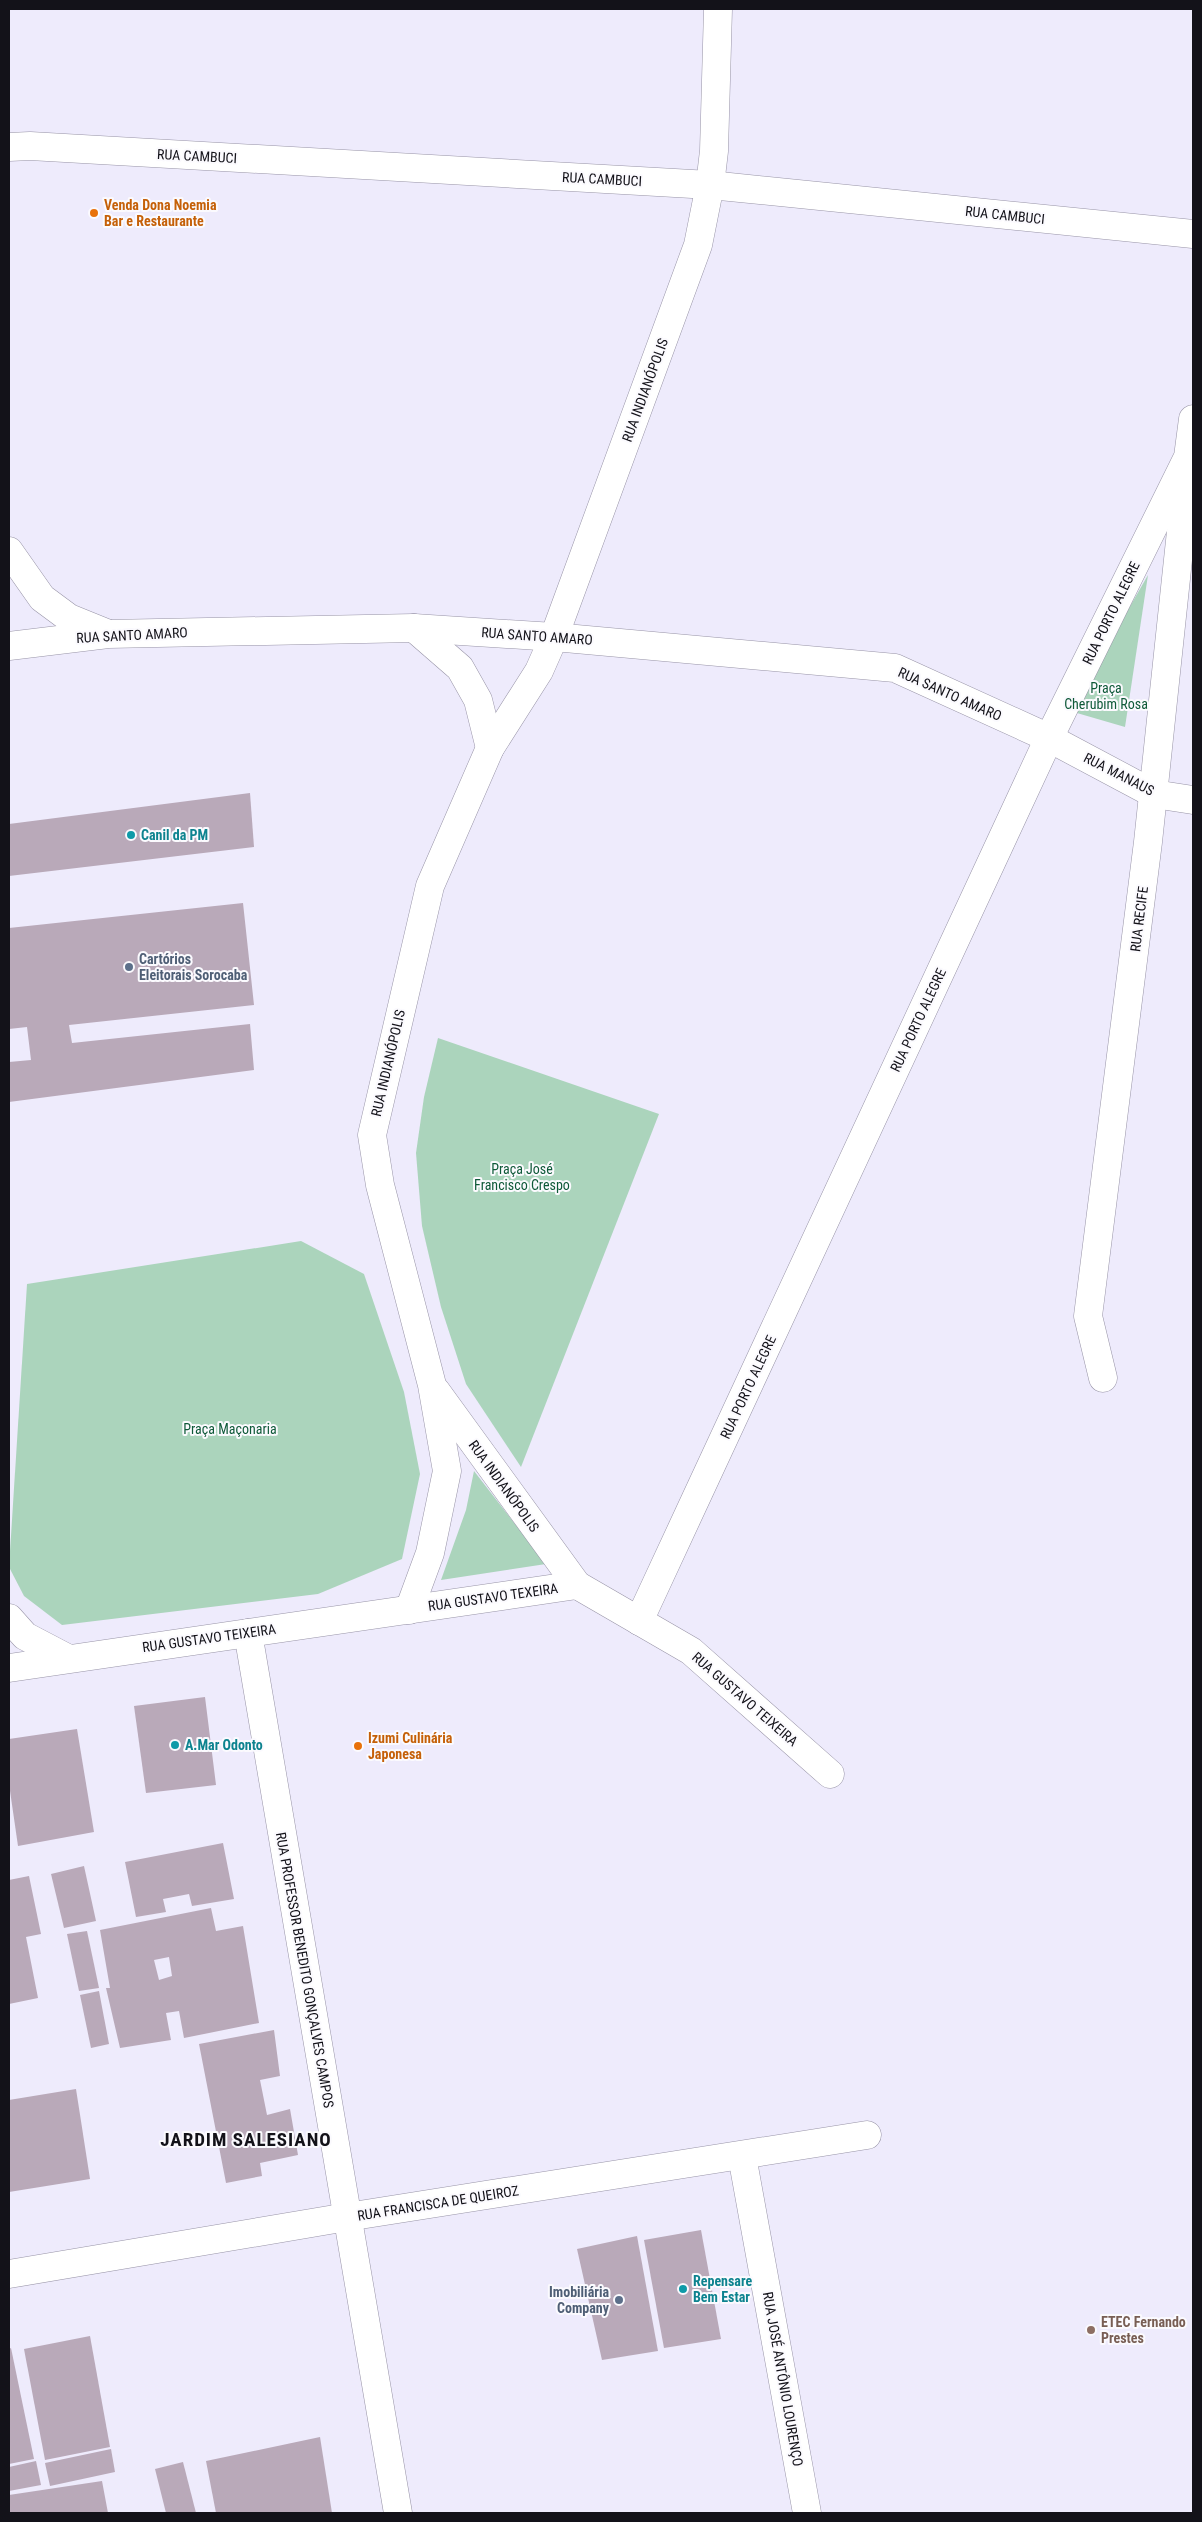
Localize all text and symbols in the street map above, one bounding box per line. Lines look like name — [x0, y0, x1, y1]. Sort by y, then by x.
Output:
street label: RUA CAMBUCI — [157, 146, 237, 166]
street label: RUA CAMBUCI — [562, 169, 642, 189]
place label: Venda Dona Noemia Bar e Restaurante — [104, 197, 217, 229]
street label: RUA CAMBUCI — [964, 203, 1046, 227]
marker: Venda Dona Noemia Bar e Restaurante — [88, 207, 100, 219]
street label: RUA INDIANÓPOLIS — [618, 336, 671, 444]
street label: RUA PORTO ALEGRE — [1079, 559, 1143, 667]
street label: RUA SANTO AMARO — [76, 624, 188, 646]
street label: RUA SANTO AMARO — [481, 624, 593, 648]
street label: RUA SANTO AMARO — [896, 664, 1004, 724]
park label: Praça Cherubim Rosa — [1064, 680, 1148, 712]
street label: RUA MANAUS — [1081, 749, 1157, 799]
place label: Canil da PM — [141, 827, 208, 843]
marker: Canil da PM — [125, 829, 137, 841]
street label: RUA RECIFE — [1127, 885, 1151, 953]
place label: Cartórios Eleitorais Sorocaba — [139, 951, 248, 983]
marker: Cartórios Eleitorais Sorocaba — [123, 961, 135, 973]
street label: RUA PORTO ALEGRE — [887, 966, 949, 1074]
street label: RUA INDIANÓPOLIS — [367, 1008, 408, 1118]
park label: Praça José Francisco Crespo — [474, 1161, 570, 1193]
street label: RUA PORTO ALEGRE — [717, 1333, 779, 1441]
park label: Praça Maçonaria — [183, 1421, 277, 1437]
street label: RUA INDIANÓPOLIS — [465, 1437, 543, 1535]
street label: RUA GUSTAVO TEXEIRA — [427, 1580, 559, 1614]
street label: RUA GUSTAVO TEIXEIRA — [141, 1621, 277, 1655]
street label: RUA GUSTAVO TEIXEIRA — [689, 1649, 801, 1749]
place label: Izumi Culinária Japonesa — [368, 1730, 453, 1762]
place label: A.Mar Odonto — [185, 1737, 263, 1753]
marker: A.Mar Odonto — [169, 1739, 181, 1751]
marker: Izumi Culinária Japonesa — [352, 1740, 364, 1752]
street label: RUA PROFESSOR BENEDITO GONÇALVES CAMPOS — [273, 1831, 337, 2109]
district label: JARDIM SALESIANO — [160, 2128, 332, 2151]
street label: RUA FRANCISCA DE QUEIROZ — [356, 2182, 520, 2224]
place label: Repensare Bem Estar — [693, 2273, 752, 2305]
marker: Repensare Bem Estar — [677, 2283, 689, 2295]
place label: Imobiliária Company — [549, 2284, 610, 2316]
street label: RUA JOSÉ ANTÔNIO LOURENÇO — [760, 2290, 807, 2467]
marker: Imobiliária Company — [613, 2294, 625, 2306]
place label: ETEC Fernando Prestes — [1101, 2314, 1186, 2346]
marker: ETEC Fernando Prestes — [1085, 2324, 1097, 2336]

